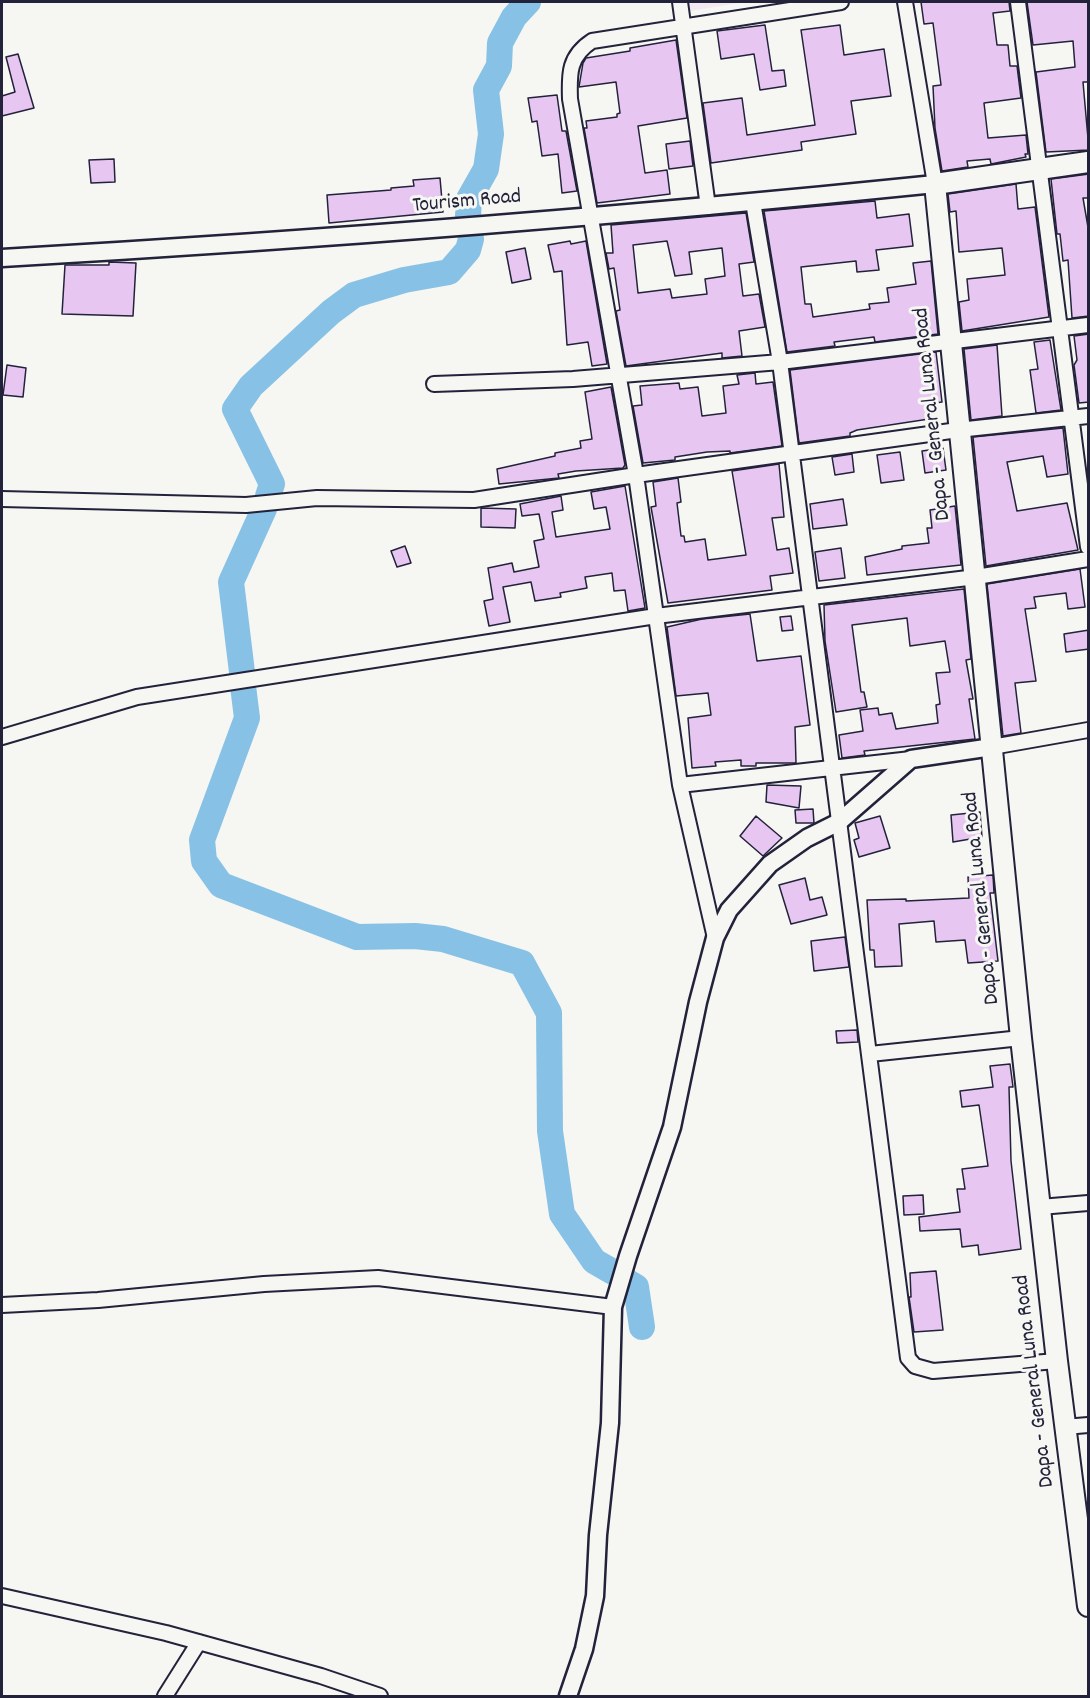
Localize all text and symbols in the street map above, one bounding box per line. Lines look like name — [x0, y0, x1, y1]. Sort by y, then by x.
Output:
street label: Tourism Road — [412, 185, 522, 221]
street label: Dapa - General Luna Road — [910, 306, 958, 522]
street label: Dapa - General Luna Road — [959, 790, 1007, 1006]
street label: Dapa - General Luna Road — [1010, 1273, 1062, 1489]

